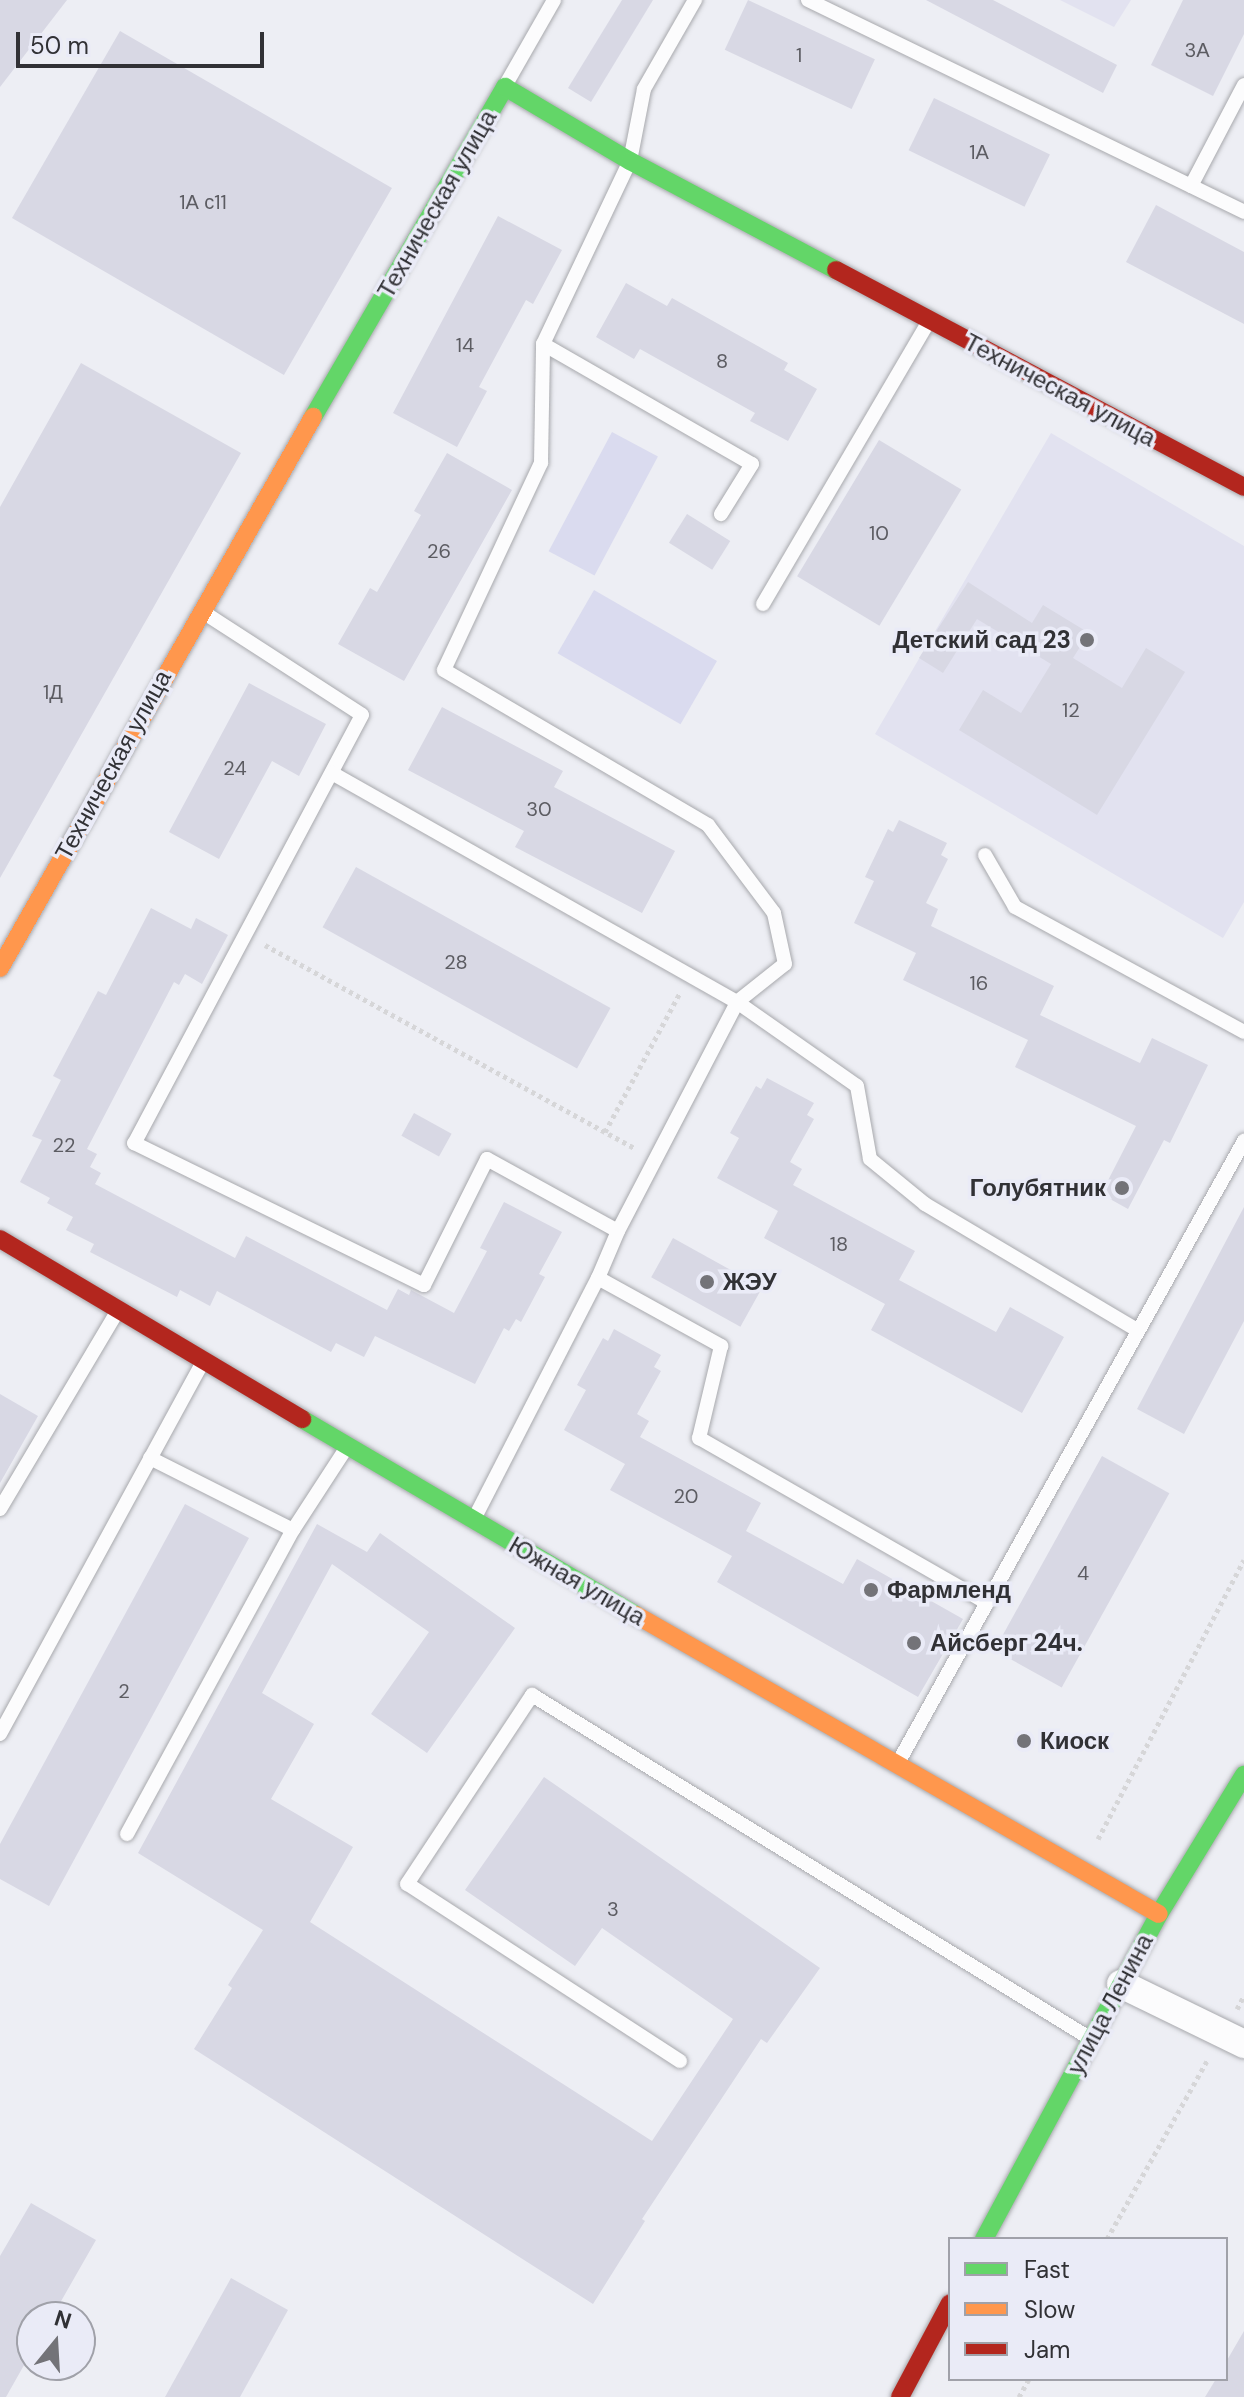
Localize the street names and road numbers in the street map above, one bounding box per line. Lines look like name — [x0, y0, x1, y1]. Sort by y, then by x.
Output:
street label: Техническая улица — [371, 105, 503, 303]
street label: Техническая улица — [959, 327, 1161, 453]
street label: Техническая улица — [49, 665, 177, 865]
street label: Южная улица — [504, 1530, 650, 1632]
street label: улица Ленина — [1061, 1929, 1159, 2079]

